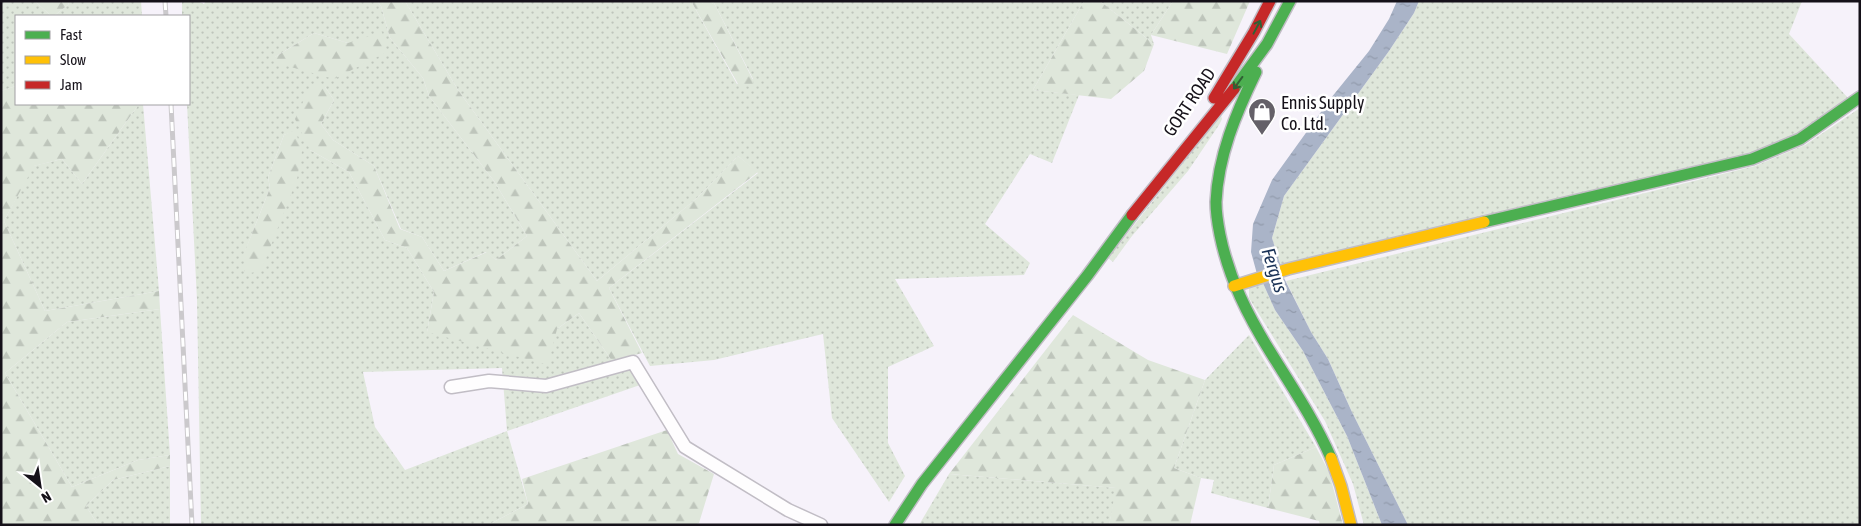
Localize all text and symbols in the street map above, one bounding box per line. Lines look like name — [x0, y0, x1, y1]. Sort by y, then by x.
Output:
legend — [15, 15, 190, 105]
one-way arrow — [1252, 19, 1262, 34]
text: Fast — [60, 26, 82, 43]
text: Slow — [60, 51, 86, 68]
street label: GORT ROAD — [1159, 64, 1219, 140]
text: Jam — [60, 76, 83, 93]
one-way arrow — [1233, 76, 1243, 90]
place label: Ennis Supply Co. Ltd. — [1281, 92, 1364, 134]
shop icon: Ennis Supply Co. Ltd. — [1247, 97, 1277, 136]
water label: Fergus — [1257, 245, 1293, 295]
north arrow — [15, 461, 65, 511]
text: N — [39, 488, 54, 506]

